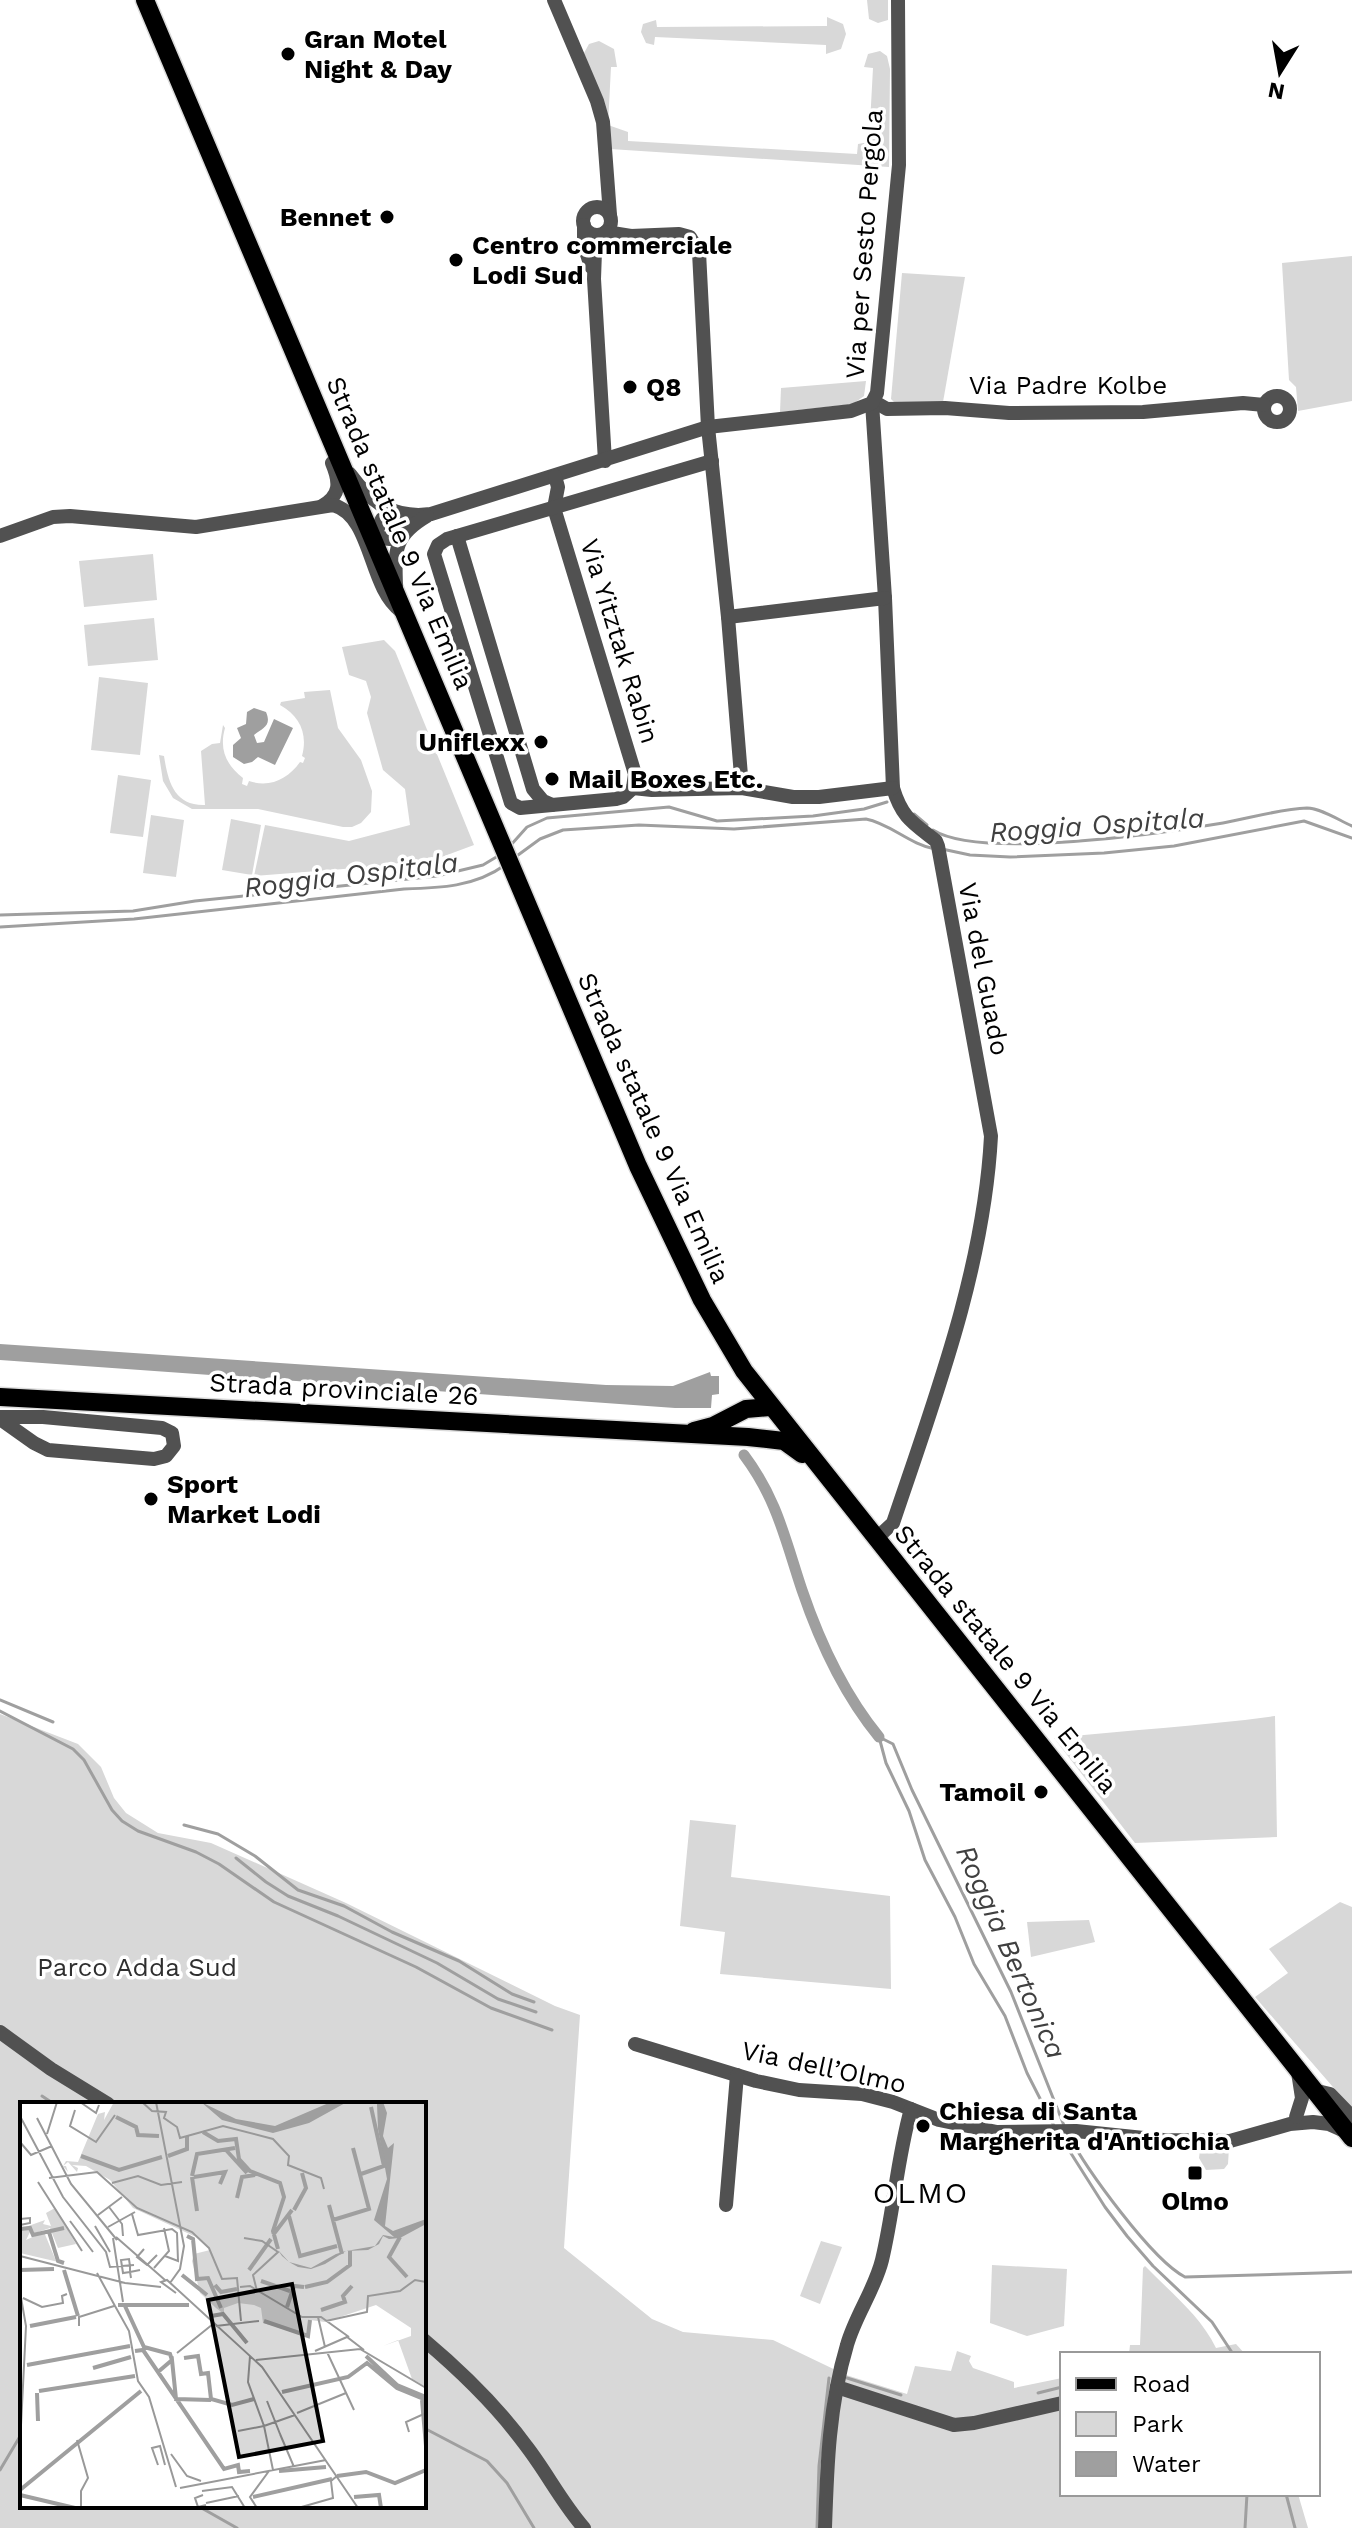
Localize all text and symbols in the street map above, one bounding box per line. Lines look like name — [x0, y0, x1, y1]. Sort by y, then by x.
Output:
place label: Gran Motel Night & Day — [304, 24, 452, 84]
north arrow — [1240, 32, 1320, 112]
marker: Gran Motel Night & Day — [279, 45, 297, 63]
text: N — [1266, 77, 1287, 105]
street label: Via per Sesto Pergola — [840, 108, 888, 380]
place label: Bennet — [280, 202, 372, 232]
marker: Bennet — [378, 208, 396, 226]
place label: Centro commerciale Lodi Sud — [472, 230, 732, 290]
marker: Centro commerciale Lodi Sud — [447, 251, 465, 269]
street label: Via Padre Kolbe — [969, 370, 1167, 400]
street label: Strada statale 9 Via Emilia — [320, 372, 480, 694]
place label: Q8 — [646, 372, 681, 402]
marker: Q8 — [621, 378, 639, 396]
street label: Via Yitztak Rabin — [575, 535, 665, 747]
place label: Uniflexx — [419, 727, 526, 757]
marker: Uniflexx — [532, 733, 550, 751]
place label: Mail Boxes Etc. — [568, 764, 763, 794]
marker: Mail Boxes Etc. — [543, 770, 561, 788]
water label: Roggia Ospitala — [988, 801, 1206, 849]
water label: Roggia Ospitala — [242, 845, 460, 905]
street label: Via del Guado — [953, 880, 1015, 1058]
street label: Strada statale 9 Via Emilia — [572, 968, 736, 1288]
street label: Strada provinciale 26 — [209, 1367, 479, 1411]
place label: Sport Market Lodi — [167, 1469, 321, 1529]
marker: Sport Market Lodi — [142, 1490, 160, 1508]
street label: Strada statale 9 Via Emilia — [888, 1519, 1124, 1799]
place label: Tamoil — [939, 1777, 1025, 1807]
marker: Tamoil — [1032, 1783, 1050, 1801]
water label: Roggia Bertonica — [949, 1840, 1073, 2064]
park label: Parco Adda Sud — [37, 1952, 237, 1982]
street label: Via dell’Olmo — [739, 2035, 909, 2099]
place label: Chiesa di Santa Margherita d'Antiochia — [939, 2096, 1229, 2156]
inset map — [20, 2102, 426, 2508]
marker: Chiesa di Santa Margherita d'Antiochia — [914, 2117, 932, 2135]
marker: Olmo — [1186, 2164, 1204, 2182]
district label: OLMO — [873, 2175, 969, 2210]
place label: Olmo — [1161, 2186, 1229, 2216]
legend — [1060, 2352, 1320, 2496]
text: Road — [1132, 2370, 1191, 2398]
text: Park — [1132, 2410, 1184, 2438]
text: Water — [1132, 2450, 1201, 2478]

